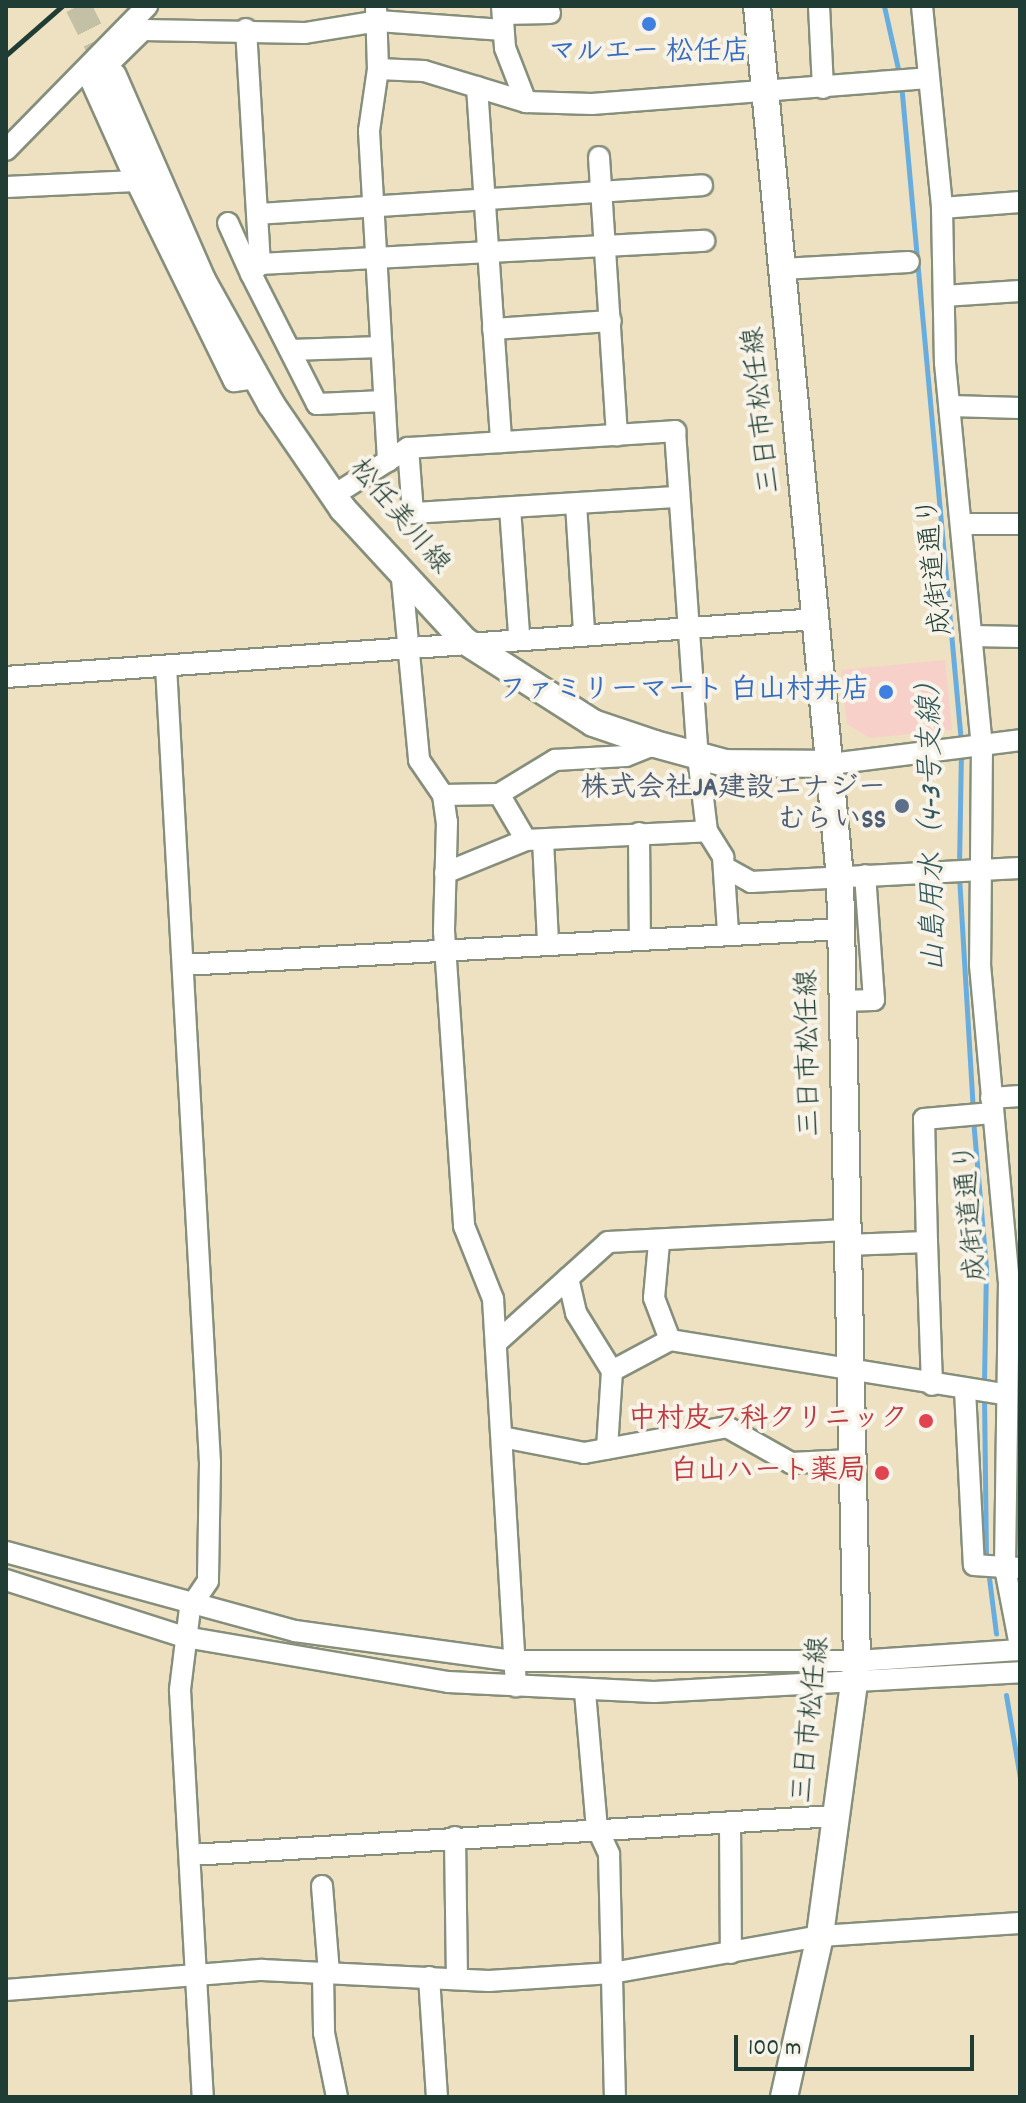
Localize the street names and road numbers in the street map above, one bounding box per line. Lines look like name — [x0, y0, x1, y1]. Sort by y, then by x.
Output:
street label: 三日市松任線 — [739, 325, 789, 495]
street label: 松任美川線 — [340, 454, 456, 582]
street label: 成街道通り — [913, 495, 961, 637]
street label: 三日市松任線 — [793, 969, 829, 1137]
street label: 成街道通り — [950, 1141, 996, 1283]
street label: 三日市松任線 — [788, 1635, 838, 1805]

